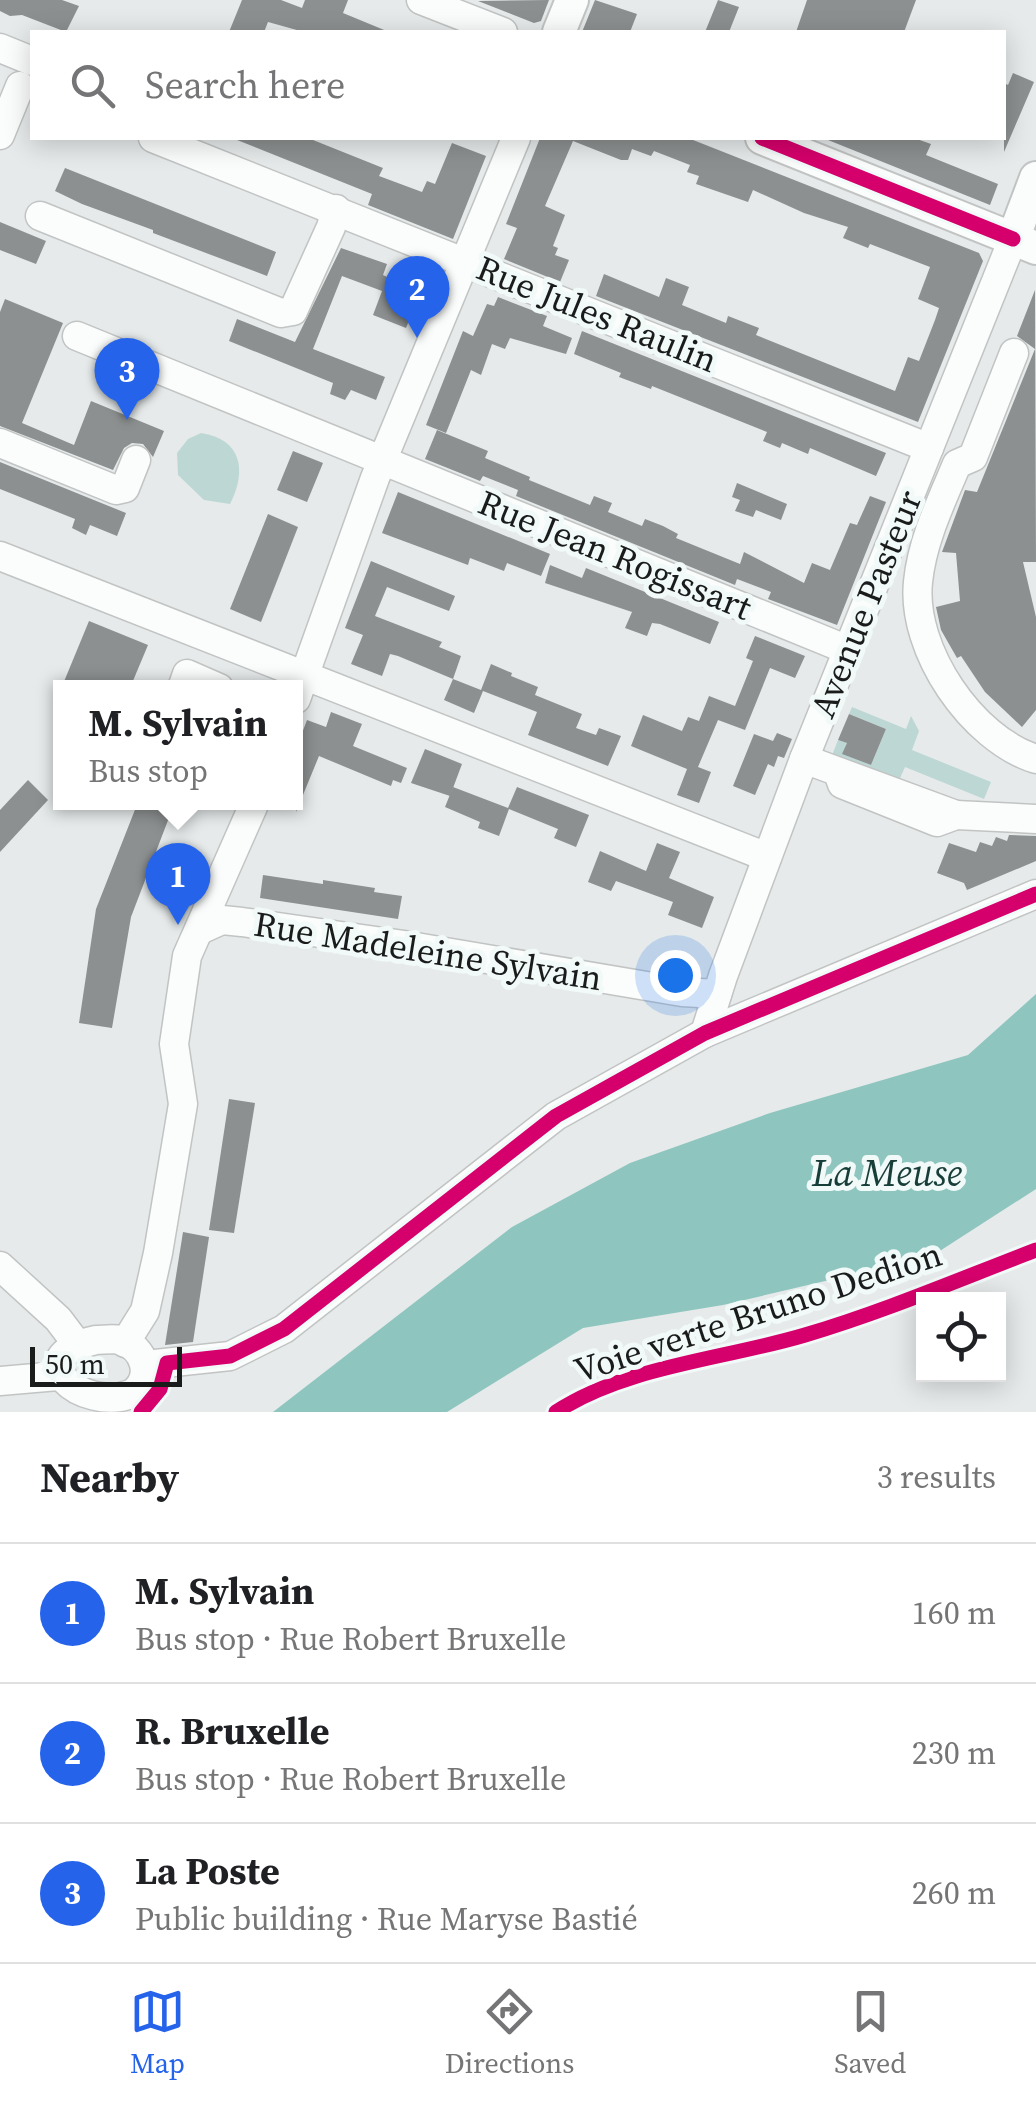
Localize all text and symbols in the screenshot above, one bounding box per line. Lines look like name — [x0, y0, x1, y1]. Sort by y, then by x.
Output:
search box — [30, 30, 1006, 140]
icon: search — [65, 58, 120, 113]
text: Search here — [145, 59, 345, 111]
street label: Rue Jules Raulin — [470, 244, 724, 384]
pin: 2 — [384, 255, 450, 338]
pin: 3 — [94, 338, 160, 420]
street label: Rue Jean Rogissart — [471, 478, 759, 632]
street label: Avenue Pasteur — [799, 483, 933, 725]
popup — [53, 680, 303, 810]
text: M. Sylvain — [88, 697, 268, 749]
text: Bus stop — [88, 749, 208, 793]
pin: 1 — [146, 842, 210, 925]
street label: Rue Madeleine Sylvain — [251, 900, 605, 1002]
your location — [650, 950, 701, 1001]
water label: La Meuse — [811, 1147, 963, 1199]
street label: Voie verte Bruno Dedion — [568, 1230, 948, 1394]
map controls — [916, 1292, 1006, 1382]
button: locate — [916, 1292, 1006, 1382]
scale bar — [30, 1342, 182, 1386]
text: 50 m — [45, 1345, 105, 1383]
text: Nearby — [40, 1448, 179, 1506]
text: 3 results — [877, 1455, 996, 1499]
text: M. Sylvain — [135, 1565, 314, 1617]
text: 1 — [64, 1591, 81, 1635]
text: 160 m — [912, 1591, 996, 1635]
text: Bus stop · Rue Robert Bruxelle — [135, 1617, 566, 1661]
text: R. Bruxelle — [135, 1705, 330, 1757]
text: 2 — [64, 1731, 81, 1775]
text: 230 m — [912, 1731, 996, 1775]
text: Bus stop · Rue Robert Bruxelle — [135, 1757, 566, 1801]
text: La Poste — [135, 1845, 280, 1897]
text: 3 — [64, 1871, 81, 1915]
text: 260 m — [912, 1871, 996, 1915]
text: Public building · Rue Maryse Bastié — [135, 1897, 638, 1941]
tab: Map — [130, 1984, 185, 2082]
tab: Directions — [445, 1984, 574, 2082]
tab: Saved — [834, 1984, 906, 2082]

